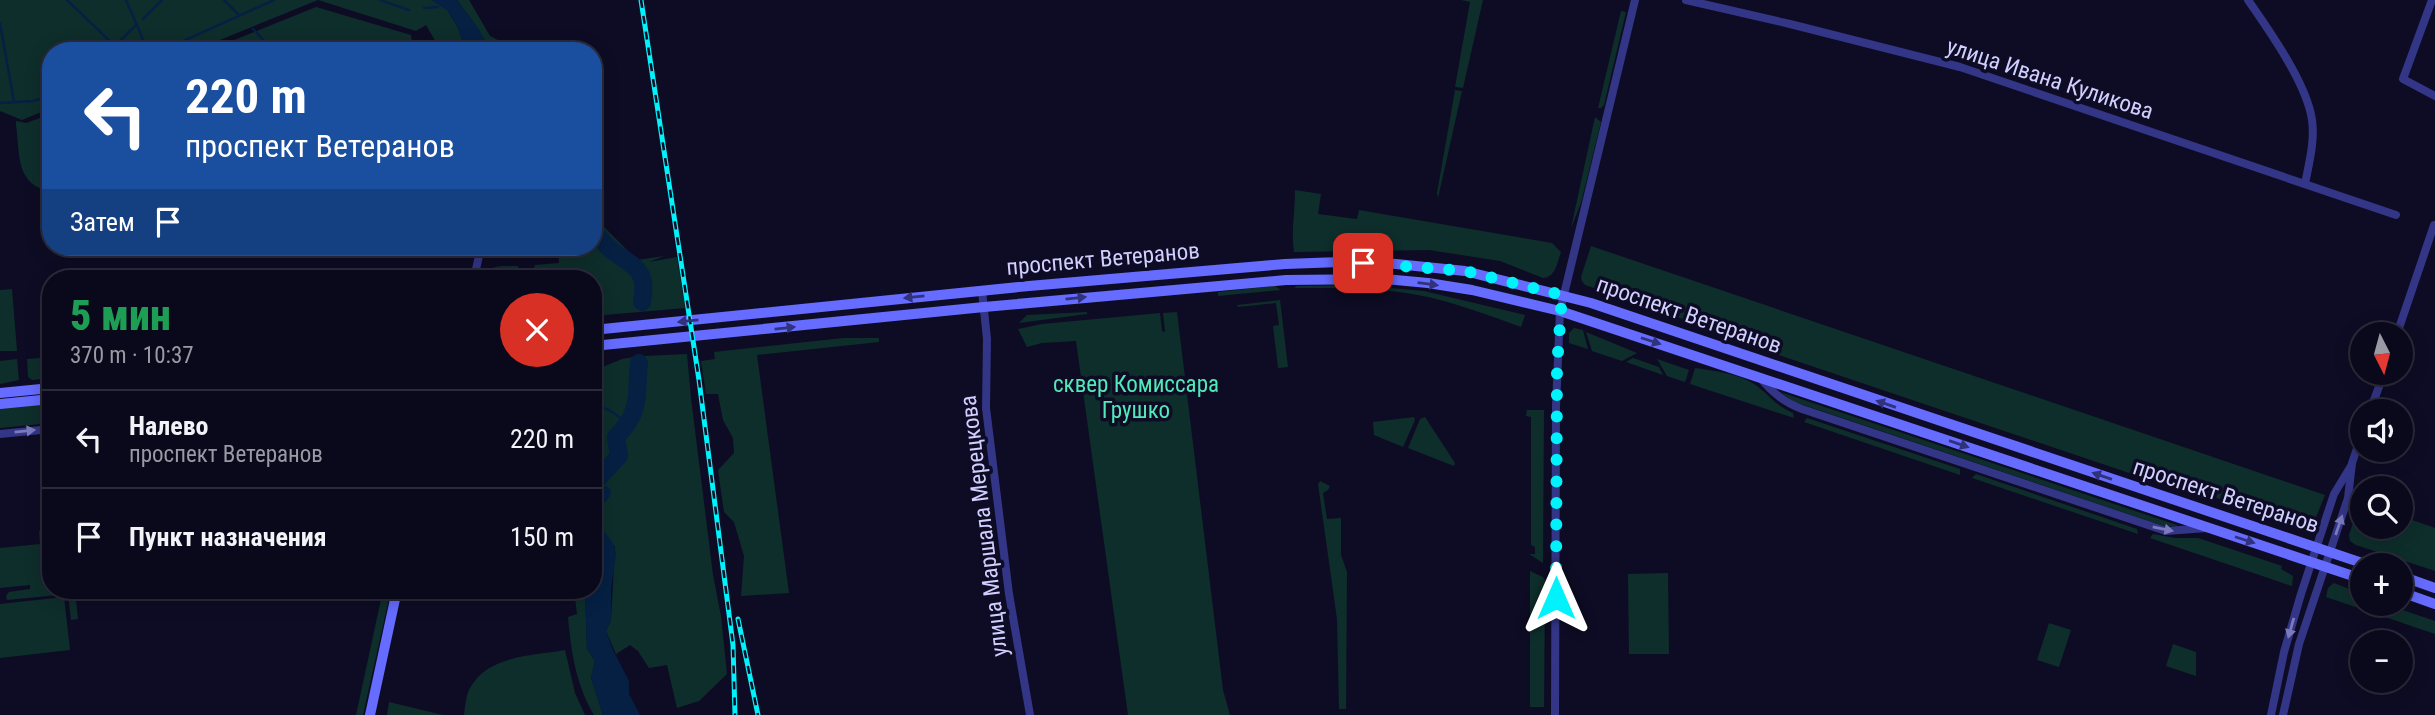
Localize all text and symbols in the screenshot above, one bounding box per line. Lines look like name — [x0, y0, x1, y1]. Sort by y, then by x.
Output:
street label: улица Ивана Куликова — [1943, 33, 2157, 125]
text: 220 m — [185, 68, 307, 125]
icon: left — [70, 70, 161, 161]
text: проспект Ветеранов — [185, 127, 455, 165]
icon: arrive — [149, 203, 187, 241]
text: Затем — [70, 207, 135, 237]
pin — [1333, 233, 1393, 293]
street label: проспект Ветеранов — [1005, 237, 1201, 281]
icon: arrive — [1344, 244, 1382, 282]
street label: проспект Ветеранов — [1593, 271, 1785, 359]
one-way arrow — [1417, 278, 1439, 289]
text: 5 мин — [70, 291, 171, 340]
one-way arrow — [903, 292, 925, 303]
button: close — [500, 293, 574, 367]
one-way arrow — [1065, 293, 1087, 304]
one-way arrow — [677, 316, 699, 327]
one-way arrow — [774, 322, 796, 333]
north arrow — [2350, 322, 2413, 385]
map controls — [2350, 322, 2413, 693]
one-way arrow — [1640, 336, 1661, 347]
text: 370 m · 10:37 — [70, 342, 194, 369]
park label: сквер Комиссара Грушко — [1053, 371, 1219, 424]
street label: улица Маршала Мерецкова — [955, 394, 1013, 658]
one-way arrow — [1876, 398, 1897, 409]
button: sound — [2350, 399, 2413, 462]
text: Налево — [129, 411, 209, 441]
icon: left — [70, 420, 108, 458]
text: 220 m — [510, 424, 574, 454]
one-way arrow — [15, 426, 37, 437]
one-way arrow — [1949, 439, 1970, 450]
text: проспект Ветеранов — [129, 441, 323, 468]
street label: проспект Ветеранов — [2130, 453, 2322, 539]
one-way arrow — [2091, 470, 2112, 481]
button: search — [2350, 476, 2413, 539]
one-way arrow — [2334, 515, 2345, 536]
icon: arrive — [70, 518, 108, 556]
text: Пункт назначения — [129, 522, 327, 552]
text: 150 m — [510, 522, 574, 552]
one-way arrow — [2152, 524, 2174, 535]
one-way arrow — [2234, 535, 2255, 546]
button: + — [2350, 553, 2413, 616]
position arrow — [1519, 561, 1593, 635]
one-way arrow — [2286, 617, 2296, 638]
button: − — [2350, 630, 2413, 693]

